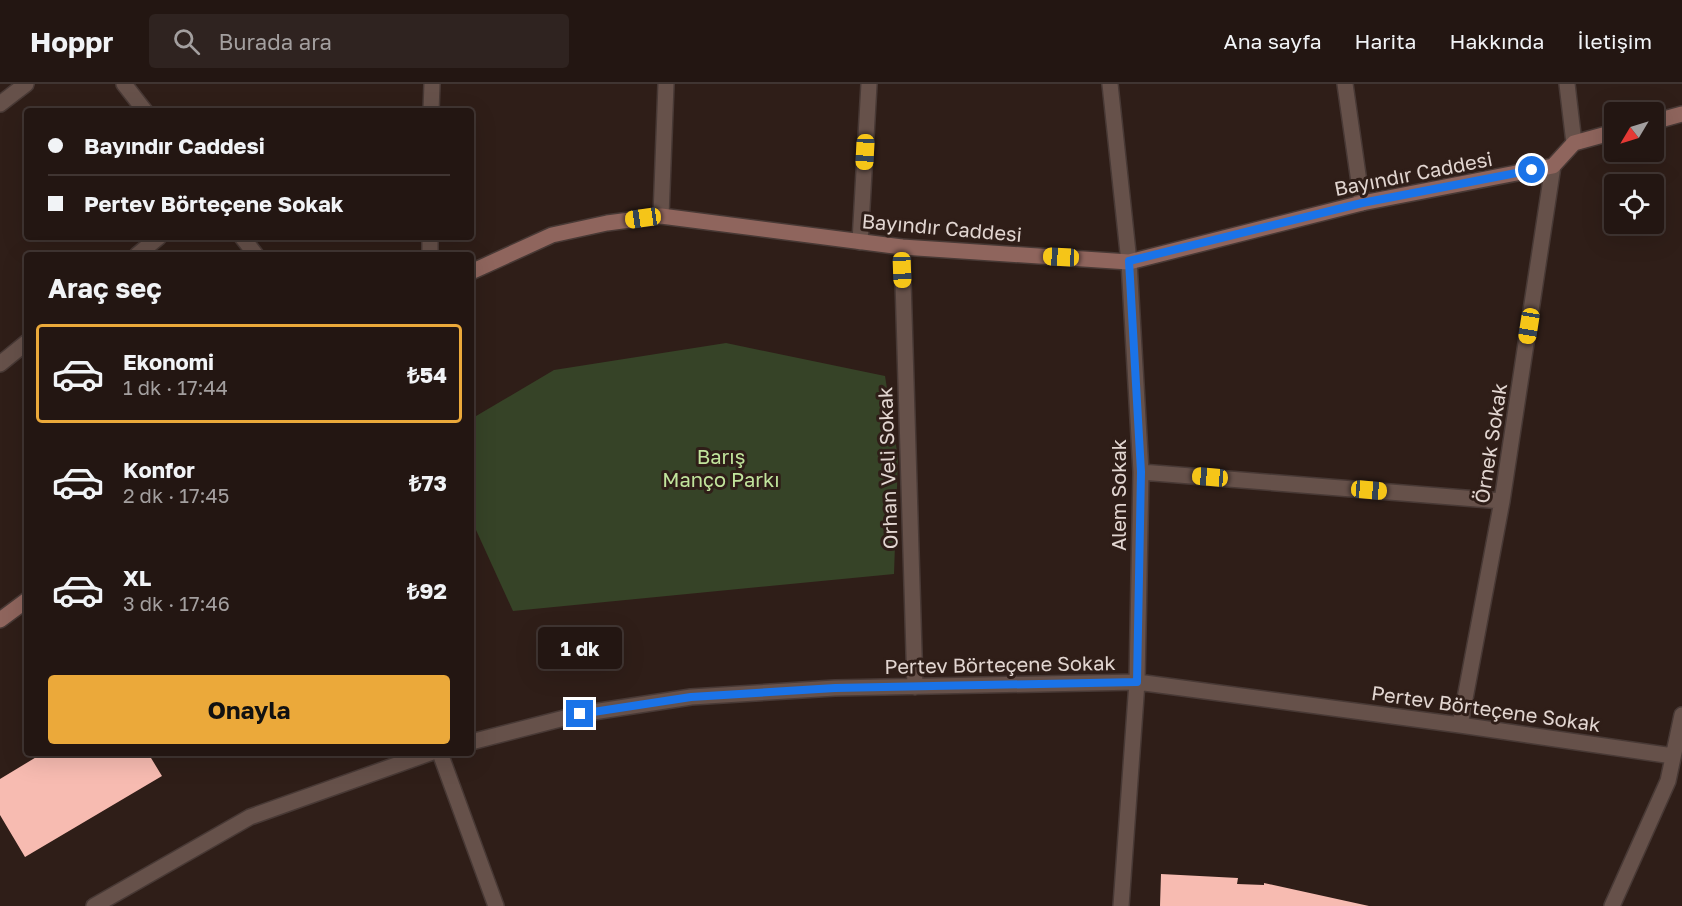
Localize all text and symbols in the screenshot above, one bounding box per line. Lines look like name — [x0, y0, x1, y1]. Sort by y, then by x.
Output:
search box — [149, 14, 569, 68]
text: Hoppr — [30, 25, 113, 58]
icon: search — [170, 25, 203, 58]
text: Burada ara — [218, 28, 332, 55]
text: Ana sayfa — [1224, 28, 1322, 54]
text: Harita — [1355, 28, 1416, 54]
text: Hakkında — [1449, 28, 1544, 54]
text: İletişim — [1577, 28, 1652, 54]
north arrow — [1604, 102, 1664, 162]
map controls — [1604, 102, 1664, 234]
text: Bayındır Caddesi — [84, 132, 265, 159]
car — [855, 134, 875, 170]
street label: Bayındır Caddesi — [1332, 146, 1494, 200]
route start — [1518, 156, 1545, 183]
button: locate — [1604, 174, 1664, 234]
text: Pertev Börteçene Sokak — [84, 190, 344, 217]
car — [624, 207, 662, 229]
street label: Bayındır Caddesi — [861, 208, 1023, 246]
car — [1043, 247, 1079, 267]
car — [892, 252, 912, 288]
text: Araç seç — [48, 272, 162, 304]
car — [1517, 307, 1541, 345]
icon: car — [51, 347, 105, 401]
text: Ekonomi — [123, 348, 214, 375]
text: ₺54 — [407, 361, 447, 388]
text: 1 dk · 17:44 — [123, 375, 228, 399]
street label: Örnek Sokak — [1469, 381, 1511, 505]
street label: Orhan Veli Sokak — [872, 386, 902, 550]
street label: Alem Sokak — [1106, 439, 1130, 551]
park label: Barış Manço Parkı — [662, 444, 780, 491]
icon: car — [51, 455, 105, 509]
text: Konfor — [123, 456, 195, 483]
car — [1191, 466, 1229, 488]
text: ₺73 — [409, 469, 447, 496]
car — [1350, 479, 1388, 501]
text: 2 dk · 17:45 — [123, 483, 229, 507]
icon: car — [51, 563, 105, 617]
text: XL — [123, 564, 151, 591]
text: ₺92 — [407, 577, 447, 604]
text: 3 dk · 17:46 — [123, 591, 230, 615]
callout: 1 dk — [538, 627, 622, 669]
text: 1 dk — [560, 636, 600, 660]
street label: Pertev Börteçene Sokak — [884, 650, 1116, 678]
button: Onayla — [48, 675, 450, 744]
street label: Pertev Börteçene Sokak — [1370, 680, 1602, 736]
route end — [566, 700, 593, 727]

